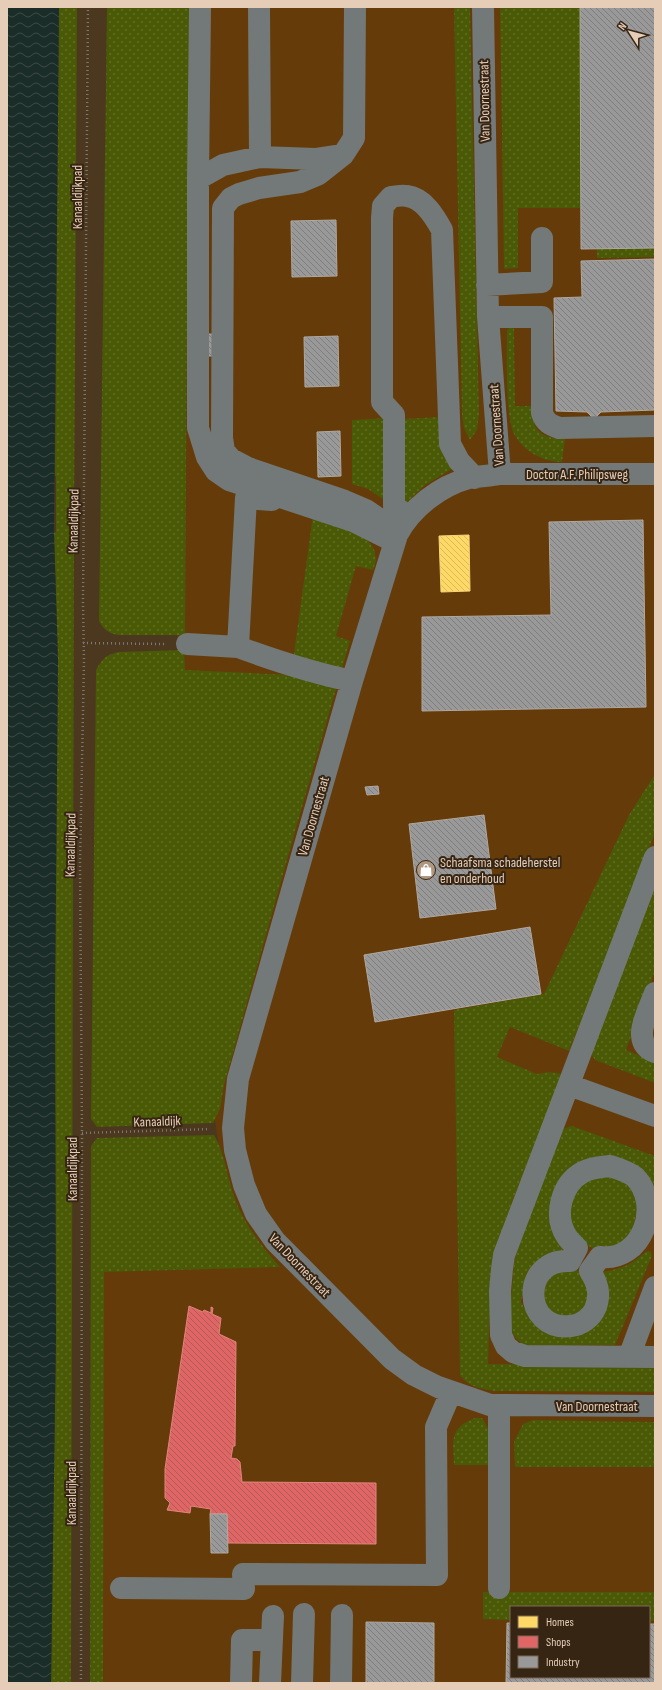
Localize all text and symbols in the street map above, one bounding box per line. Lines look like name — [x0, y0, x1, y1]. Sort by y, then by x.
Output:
north arrow — [610, 12, 650, 52]
text: N — [615, 20, 629, 33]
street label: Van Doornestraat — [475, 60, 494, 142]
street label: Kanaaldijkpad — [69, 165, 86, 229]
street label: Van Doornestraat — [485, 384, 508, 466]
street label: Doctor A.F. Philipsweg — [526, 466, 629, 483]
street label: Kanaaldijkpad — [64, 489, 83, 553]
street label: Van Doornestraat — [294, 774, 333, 858]
street label: Kanaaldijkpad — [61, 813, 80, 877]
place label: Schaafsma schadeherstel en onderhoud — [440, 854, 560, 887]
shop icon: Schaafsma schadeherstel en onderhoud — [415, 859, 437, 881]
street label: Kanaaldijk — [133, 1112, 182, 1131]
street label: Kanaaldijkpad — [64, 1137, 81, 1201]
street label: Van Doornestraat — [265, 1230, 334, 1301]
street label: Van Doornestraat — [556, 1398, 638, 1415]
street label: Kanaaldijkpad — [63, 1461, 80, 1525]
legend — [510, 1606, 650, 1678]
text: Homes — [546, 1615, 574, 1630]
text: Shops — [546, 1635, 571, 1650]
text: Industry — [546, 1655, 580, 1670]

